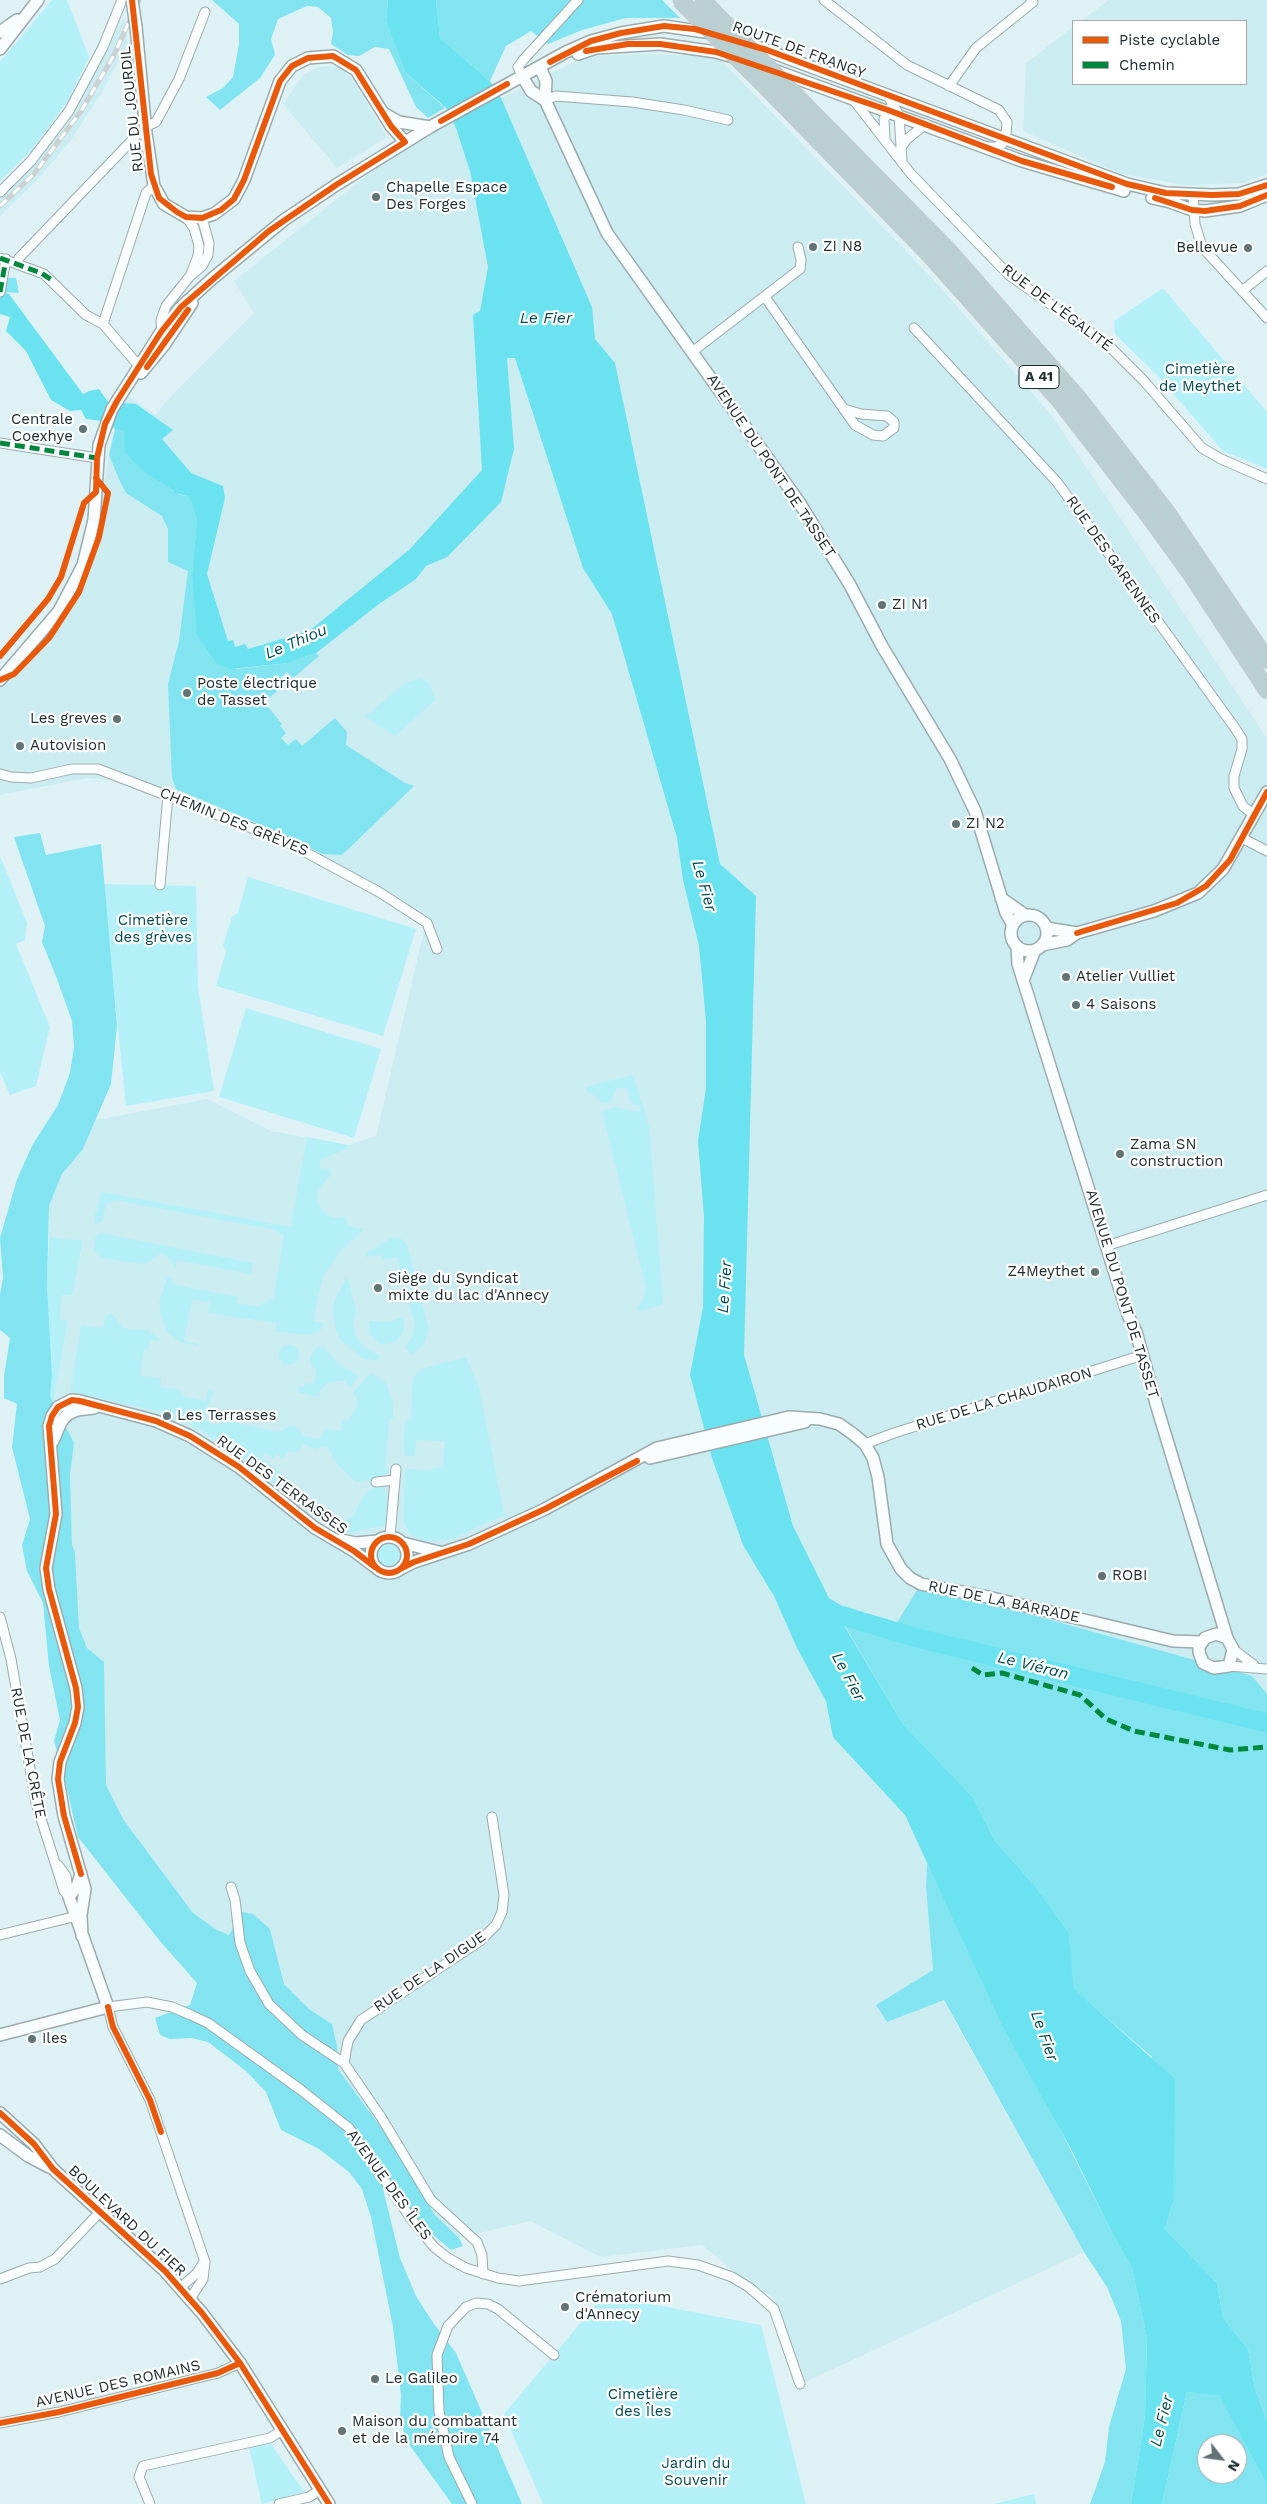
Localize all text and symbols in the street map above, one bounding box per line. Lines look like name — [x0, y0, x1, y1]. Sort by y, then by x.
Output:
street label: ROUTE DE FRANGY — [730, 18, 868, 82]
legend — [1072, 20, 1247, 85]
text: Piste cyclable — [1119, 31, 1220, 49]
street label: RUE DU JOURDIL — [116, 45, 148, 173]
text: Chemin — [1119, 56, 1175, 74]
place label: Chapelle Espace Des Forges — [386, 179, 507, 214]
marker: Chapelle Espace Des Forges — [370, 191, 382, 203]
place label: ZI N8 — [823, 238, 862, 256]
place label: Bellevue — [1176, 239, 1238, 257]
marker: ZI N8 — [807, 241, 819, 253]
marker: Bellevue — [1242, 242, 1254, 254]
street label: RUE DE L'ÉGALITÉ — [998, 261, 1116, 355]
water label: Le Fier — [520, 308, 572, 328]
park label: Cimetière de Meythet — [1159, 361, 1241, 396]
road number: A 41 — [1019, 366, 1059, 388]
street label: AVENUE DU PONT DE TASSET — [703, 371, 839, 561]
place label: Centrale Coexhye — [11, 411, 73, 446]
marker: Centrale Coexhye — [77, 423, 89, 435]
street label: RUE DES GARENNES — [1062, 493, 1164, 627]
place label: ZI N1 — [892, 596, 928, 614]
marker: ZI N1 — [876, 599, 888, 611]
water label: Le Thiou — [262, 620, 330, 664]
place label: Poste électrique de Tasset — [197, 675, 317, 710]
marker: Poste électrique de Tasset — [181, 687, 193, 699]
place label: Les greves — [30, 710, 107, 728]
marker: Les greves — [111, 713, 123, 725]
place label: Autovision — [30, 737, 106, 755]
marker: Autovision — [14, 740, 26, 752]
street label: CHEMIN DES GRÈVES — [157, 784, 311, 860]
place label: ZI N2 — [966, 815, 1005, 833]
marker: ZI N2 — [950, 818, 962, 830]
water label: Le Fier — [688, 858, 720, 914]
park label: Cimetière des grèves — [114, 912, 192, 947]
place label: Atelier Vulliet — [1076, 968, 1175, 986]
marker: Atelier Vulliet — [1060, 971, 1072, 983]
place label: 4 Saisons — [1086, 996, 1156, 1014]
marker: 4 Saisons — [1070, 999, 1082, 1011]
place label: Zama SN construction — [1130, 1136, 1223, 1171]
marker: Zama SN construction — [1114, 1148, 1126, 1160]
street label: AVENUE DU PONT DE TASSET — [1082, 1187, 1162, 1401]
water label: Le Fier — [714, 1260, 736, 1314]
place label: Z4Meythet — [1008, 1263, 1085, 1281]
marker: Z4Meythet — [1089, 1266, 1101, 1278]
place label: Siège du Syndicat mixte du lac d'Annecy — [388, 1270, 549, 1305]
marker: Siège du Syndicat mixte du lac d'Annecy — [372, 1282, 384, 1294]
street label: RUE DE LA CHAUDAIRON — [914, 1364, 1094, 1434]
place label: Les Terrasses — [177, 1407, 276, 1425]
marker: Les Terrasses — [161, 1410, 173, 1422]
street label: RUE DES TERRASSES — [213, 1432, 351, 1538]
place label: ROBI — [1112, 1567, 1147, 1585]
marker: ROBI — [1096, 1570, 1108, 1582]
street label: RUE DE LA BARRADE — [927, 1577, 1081, 1627]
water label: Le Viéran — [996, 1648, 1070, 1684]
water label: Le Fier — [827, 1649, 869, 1705]
street label: RUE DE LA CRÊTE — [6, 1686, 50, 1820]
street label: RUE DE LA DIGUE — [371, 1928, 489, 2016]
water label: Le Fier — [1026, 2008, 1062, 2064]
place label: Iles — [42, 2030, 67, 2048]
marker: Iles — [26, 2033, 38, 2045]
street label: AVENUE DES ÎLES — [343, 2126, 435, 2244]
street label: BOULEVARD DU FIER — [64, 2162, 190, 2280]
place label: Crématorium d'Annecy — [575, 2289, 671, 2324]
marker: Crématorium d'Annecy — [559, 2301, 571, 2313]
street label: AVENUE DES ROMAINS — [34, 2356, 202, 2412]
place label: Le Galileo — [385, 2370, 458, 2388]
marker: Le Galileo — [369, 2373, 381, 2385]
park label: Cimetière des Îles — [608, 2386, 678, 2421]
water label: Le Fier — [1146, 2393, 1178, 2449]
place label: Maison du combattant et de la mémoire 74 — [352, 2413, 517, 2448]
marker: Maison du combattant et de la mémoire 74 — [336, 2425, 348, 2437]
north arrow — [1197, 2434, 1247, 2484]
park label: Jardin du Souvenir — [661, 2455, 731, 2490]
text: N — [1225, 2458, 1244, 2474]

